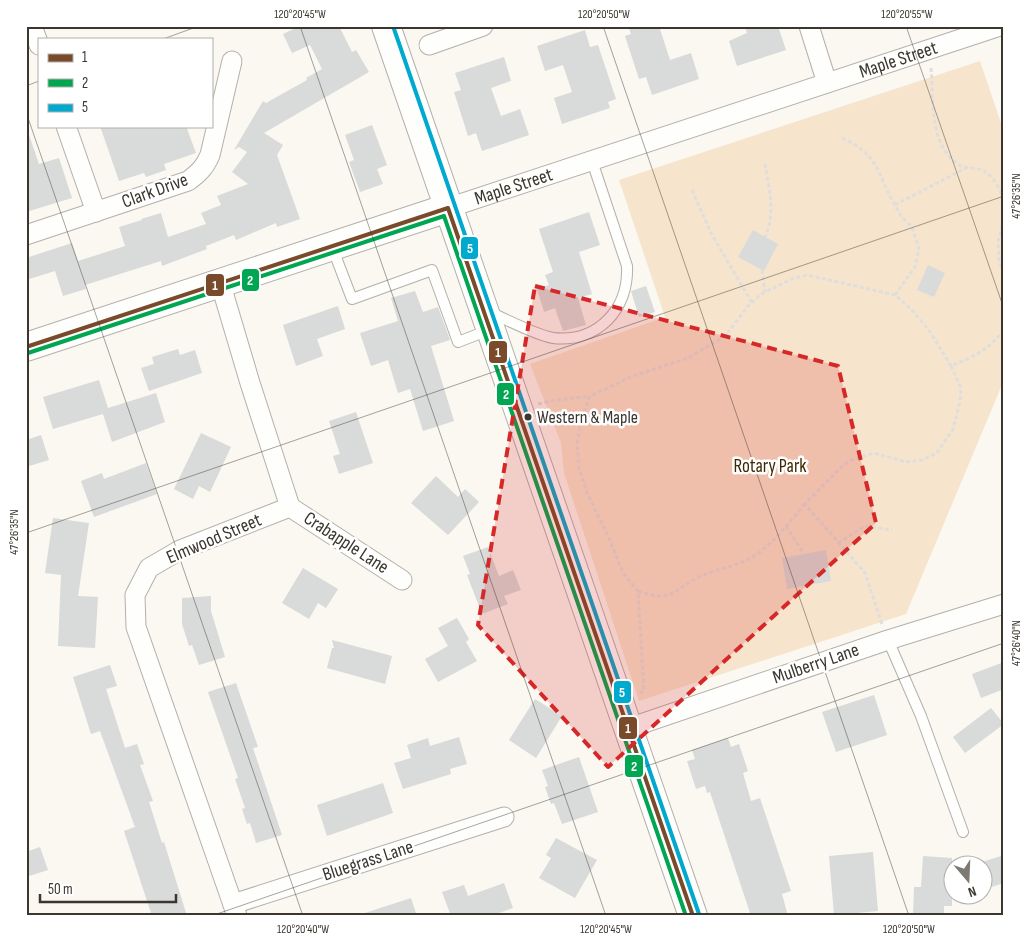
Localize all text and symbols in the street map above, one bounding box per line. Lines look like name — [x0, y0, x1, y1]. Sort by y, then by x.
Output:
text: 120°20'45"W — [274, 7, 326, 22]
text: 120°20'50"W — [578, 7, 630, 22]
text: 120°20'55"W — [881, 7, 933, 22]
street label: Maple Street — [856, 36, 940, 83]
legend — [38, 38, 212, 128]
text: 1 — [82, 48, 88, 67]
text: 2 — [82, 74, 88, 93]
text: 5 — [82, 98, 88, 117]
street label: Maple Street — [472, 163, 556, 210]
street label: Clark Drive — [119, 168, 191, 214]
text: 47°26'35"N — [1009, 173, 1024, 219]
line badge: 5 — [460, 236, 479, 260]
text: 5 — [467, 240, 473, 257]
line badge: 2 — [241, 268, 260, 292]
text: 2 — [247, 272, 253, 289]
line badge: 1 — [205, 273, 225, 297]
text: 1 — [212, 277, 218, 294]
line badge: 1 — [488, 340, 508, 364]
text: 1 — [495, 344, 501, 361]
line badge: 2 — [496, 382, 515, 406]
text: 2 — [503, 386, 509, 403]
place label: Western & Maple — [537, 407, 638, 428]
marker: Western & Maple — [523, 412, 533, 422]
park label: Rotary Park — [733, 455, 807, 478]
street label: Crabapple Lane — [299, 507, 393, 579]
text: 47°26'35"N — [7, 509, 22, 555]
street label: Elmwood Street — [163, 509, 265, 569]
text: 47°26'40"N — [1009, 620, 1024, 666]
street label: Mulberry Lane — [770, 639, 862, 689]
line badge: 5 — [613, 680, 632, 704]
text: 5 — [619, 684, 625, 701]
line badge: 1 — [618, 716, 638, 740]
text: 1 — [625, 720, 631, 737]
line badge: 2 — [624, 754, 644, 778]
text: 2 — [631, 758, 637, 775]
street label: Bluegrass Lane — [320, 836, 416, 886]
north arrow — [942, 854, 992, 904]
scale bar — [40, 872, 176, 904]
text: 50 m — [48, 880, 73, 899]
text: N — [966, 883, 978, 901]
text: 120°20'40"W — [277, 922, 329, 937]
text: 120°20'45"W — [580, 922, 632, 937]
text: 120°20'50"W — [883, 922, 935, 937]

